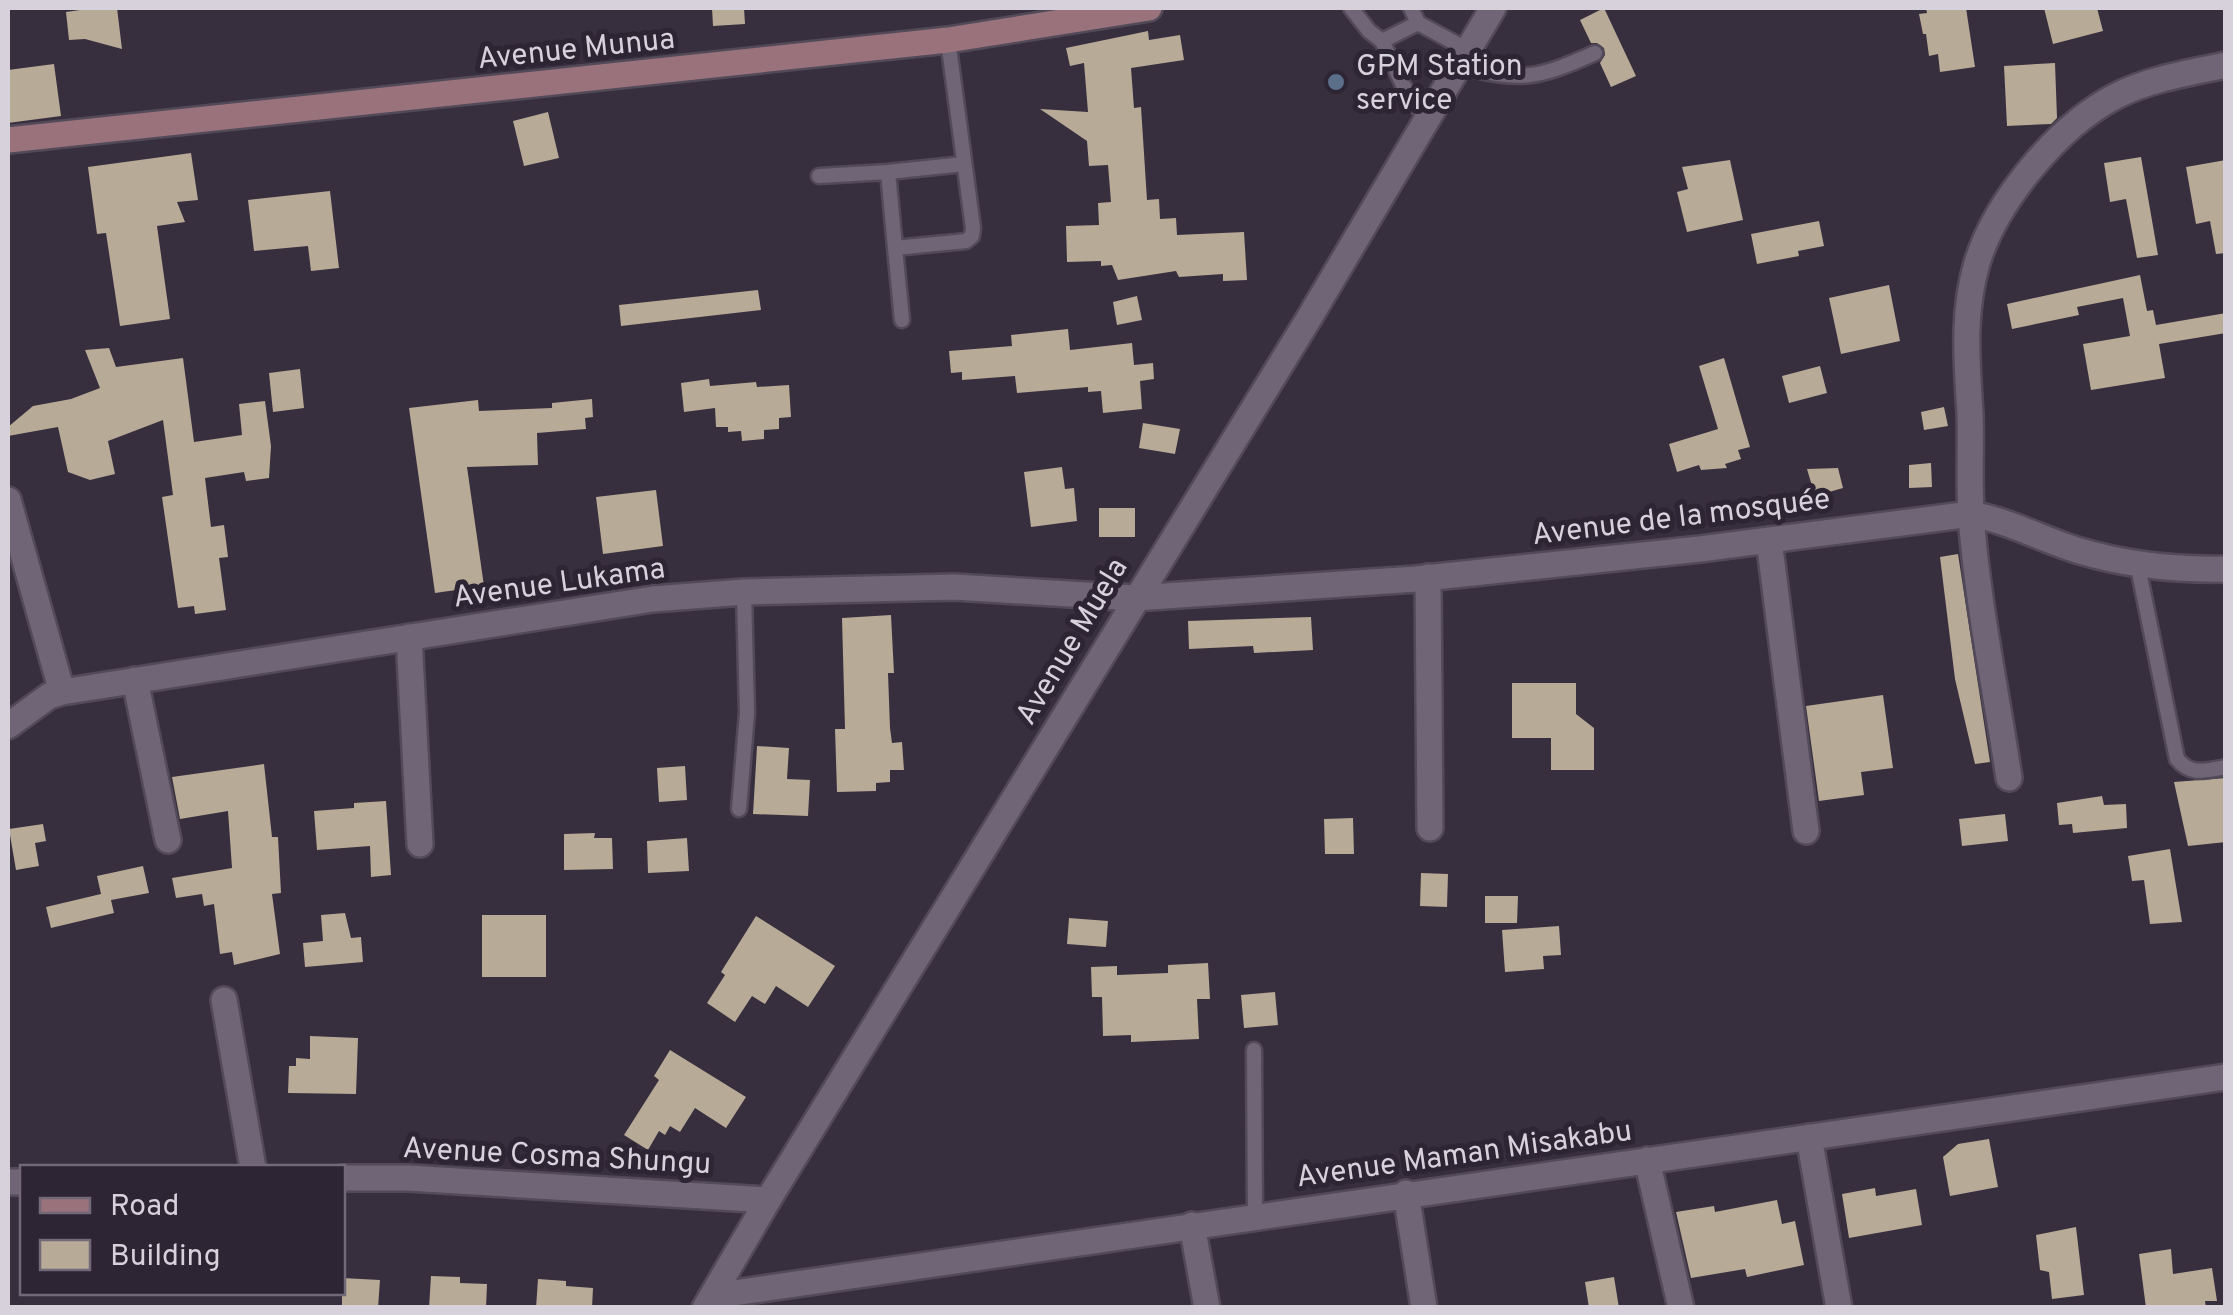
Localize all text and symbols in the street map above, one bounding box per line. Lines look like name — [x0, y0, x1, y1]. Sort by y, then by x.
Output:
street label: Avenue Munua — [476, 22, 677, 79]
place label: GPM Station service — [1356, 49, 1523, 120]
marker: GPM Station service — [1325, 71, 1347, 93]
street label: Avenue de la mosquée — [1530, 482, 1832, 555]
street label: Avenue Lukama — [451, 551, 668, 618]
street label: Avenue Muela — [1009, 552, 1137, 732]
street label: Avenue Maman Misakabu — [1294, 1114, 1634, 1197]
street label: Avenue Cosma Shungu — [402, 1131, 712, 1184]
legend — [20, 1165, 345, 1295]
text: Road — [110, 1189, 179, 1226]
text: Building — [110, 1239, 221, 1276]

